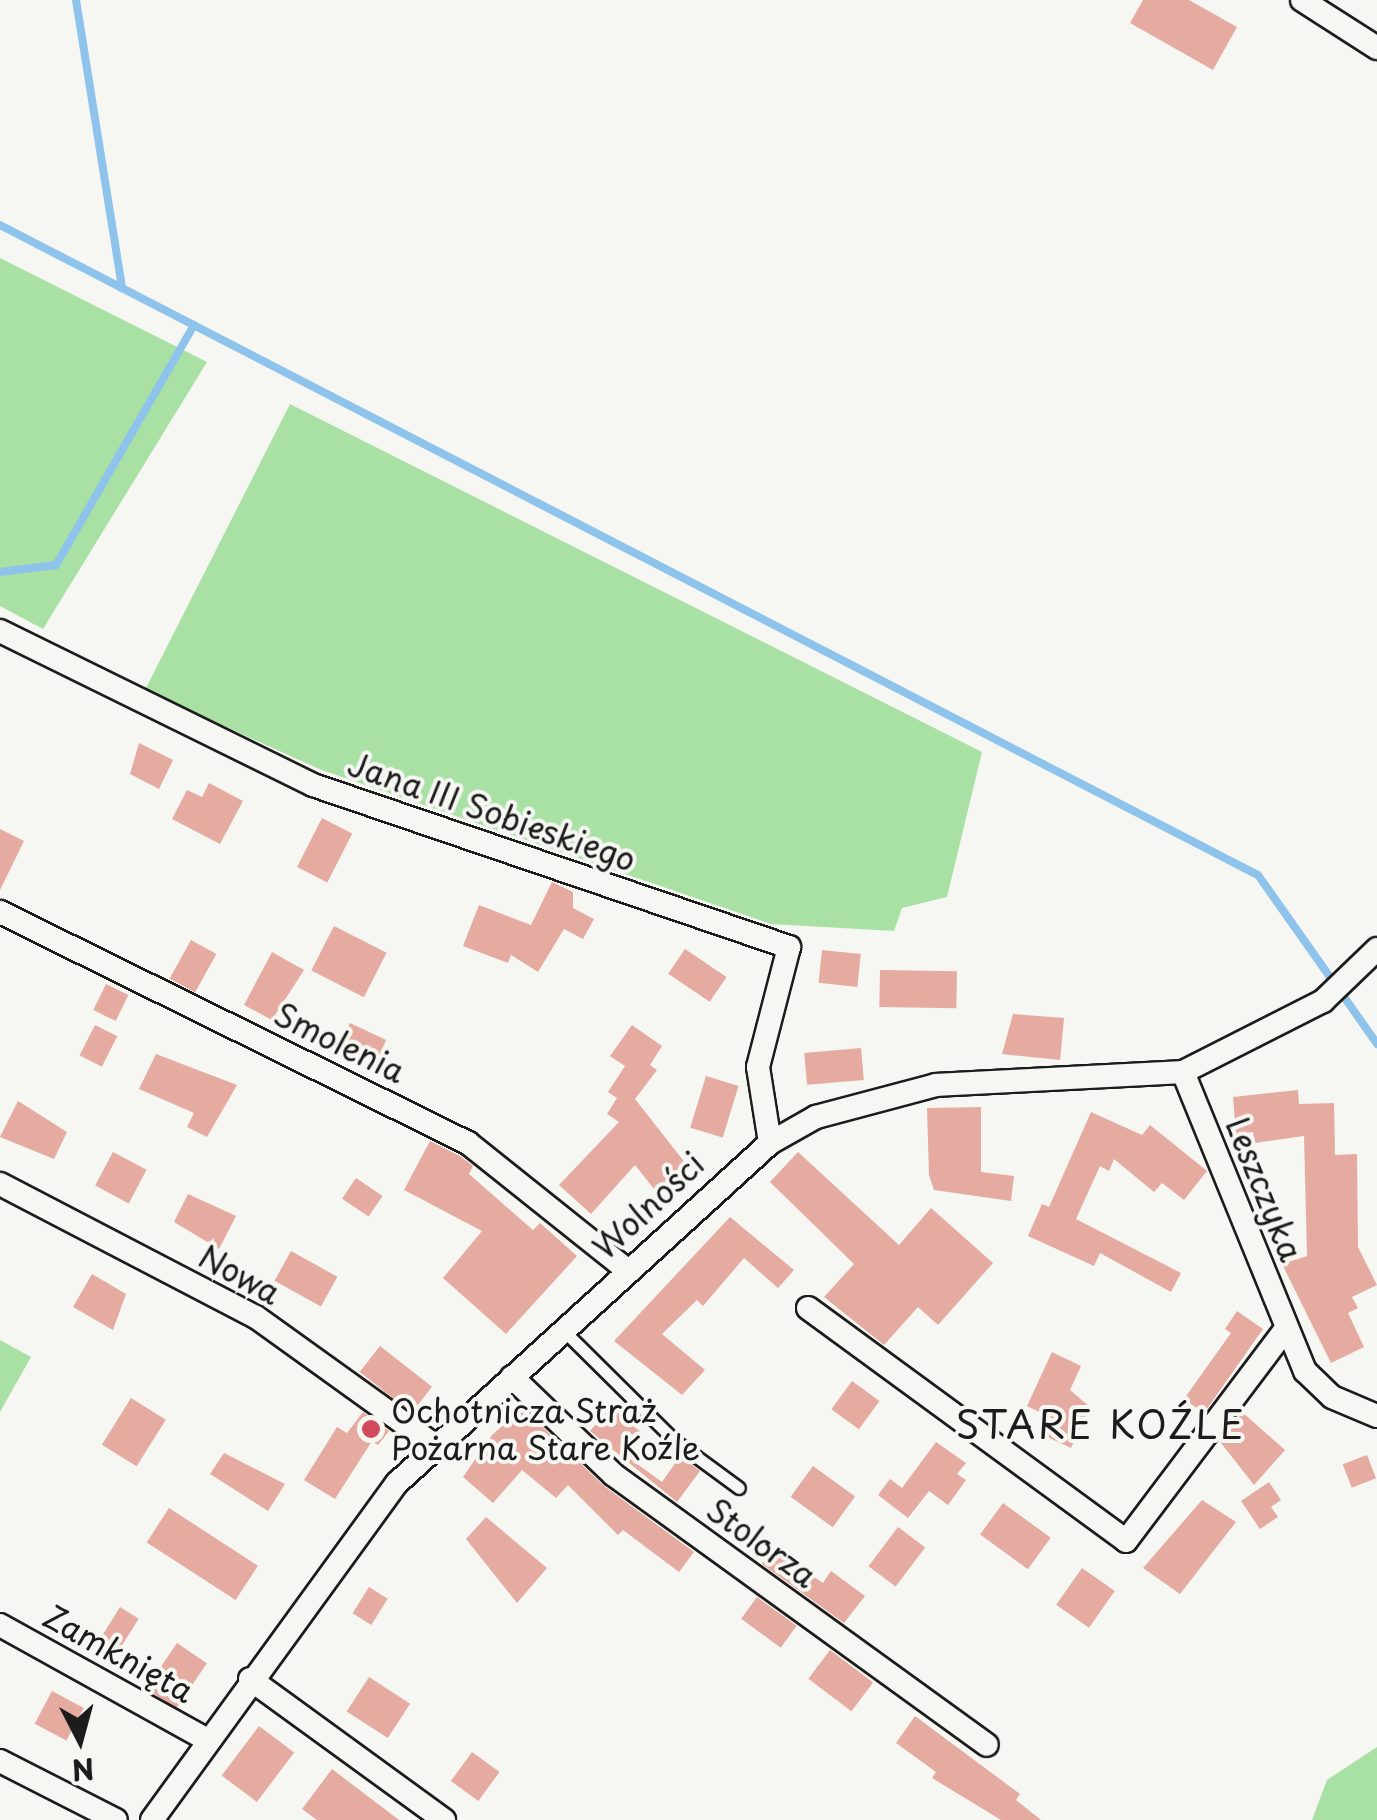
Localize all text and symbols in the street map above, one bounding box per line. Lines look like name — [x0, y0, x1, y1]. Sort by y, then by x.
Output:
street label: Jana III Sobieskiego — [342, 743, 642, 879]
street label: Smolenia — [268, 994, 412, 1090]
street label: Leszczyka — [1219, 1111, 1311, 1267]
street label: Wolności — [585, 1144, 711, 1266]
street label: Nowa — [193, 1236, 287, 1312]
place label: Ochotnicza Straż Pożarna Stare Koźle — [391, 1392, 700, 1467]
district label: STARE KOŹLE — [957, 1401, 1245, 1447]
marker: Ochotnicza Straż Pożarna Stare Koźle — [360, 1418, 382, 1440]
street label: Stolorza — [700, 1489, 824, 1595]
street label: Zamknięta — [37, 1596, 201, 1710]
north arrow — [30, 1690, 130, 1790]
text: N — [70, 1748, 96, 1793]

